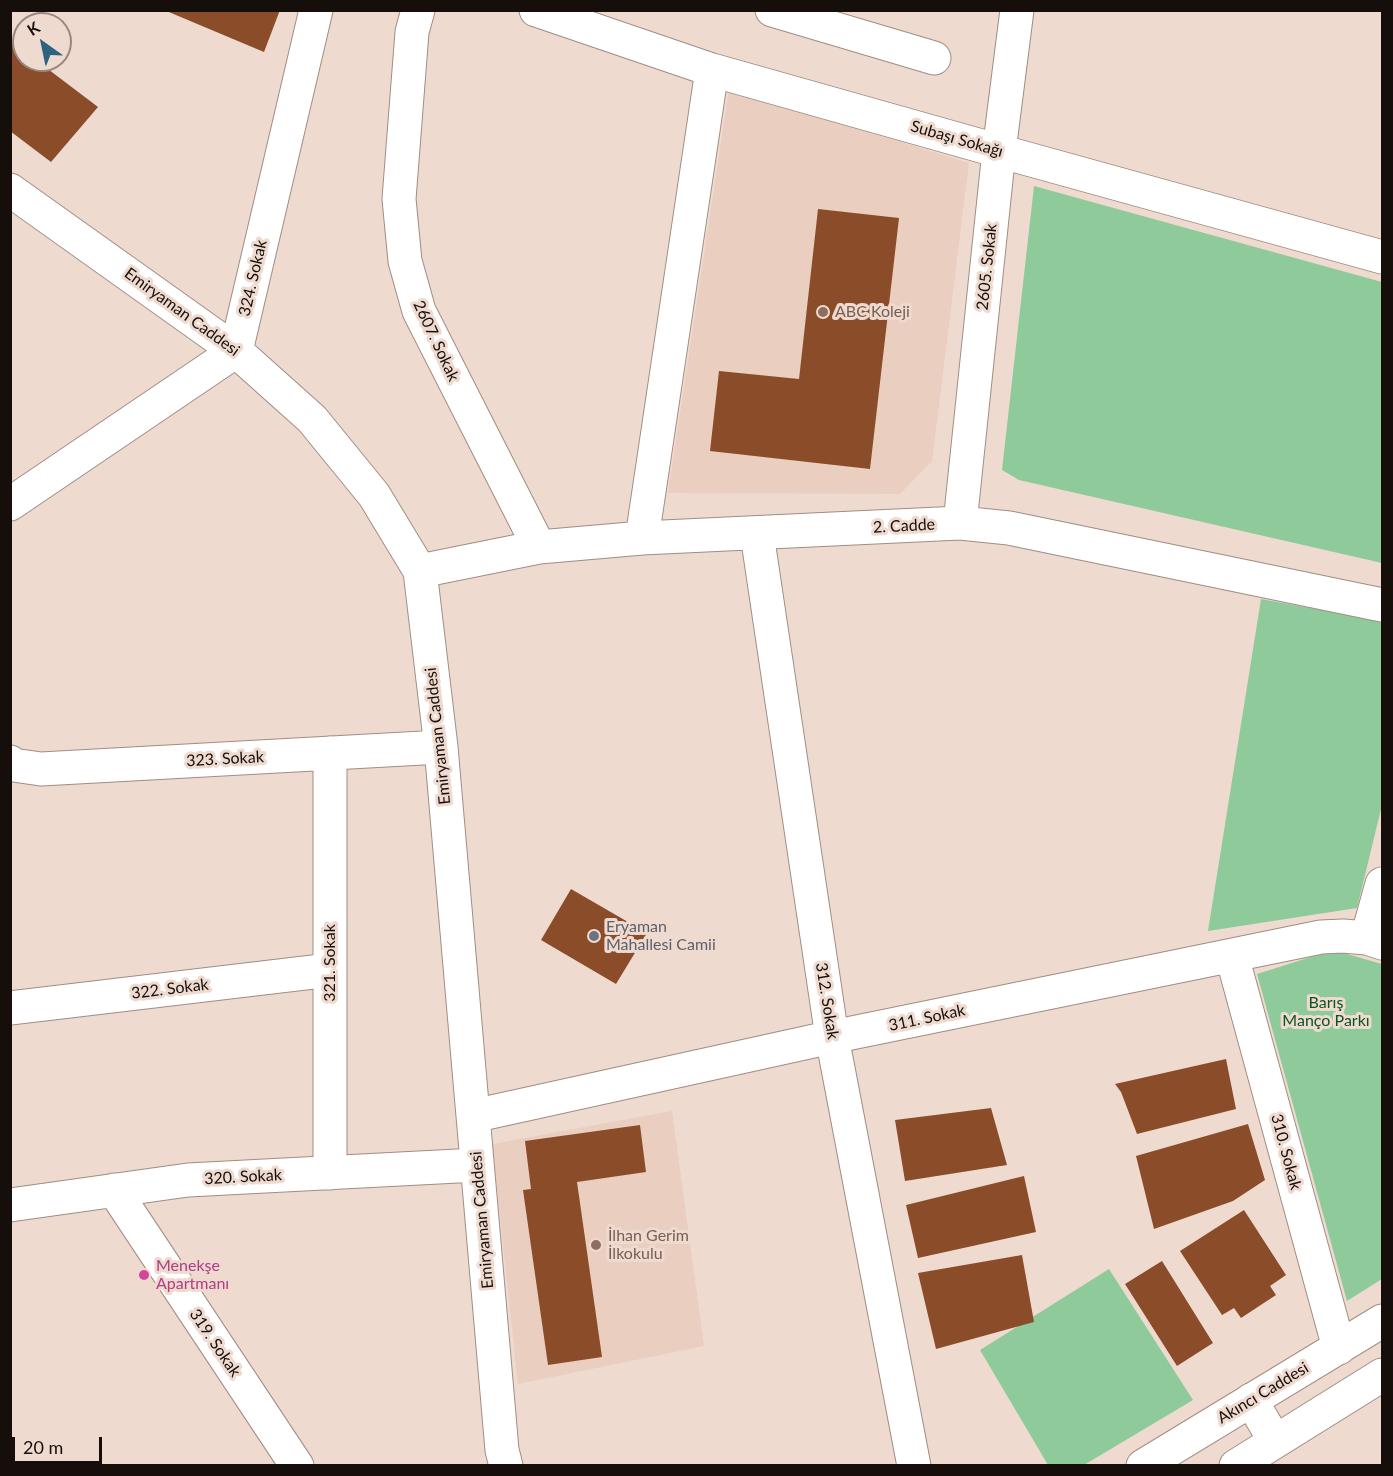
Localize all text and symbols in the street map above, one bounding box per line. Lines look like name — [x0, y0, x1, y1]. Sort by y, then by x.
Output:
north arrow — [12, 12, 72, 72]
text: K — [23, 17, 43, 39]
street label: Subaşı Sokağı — [909, 117, 1005, 161]
street label: 2605. Sokak — [973, 223, 1001, 311]
street label: 324. Sokak — [235, 238, 271, 318]
street label: Emiryaman Caddesi — [121, 264, 243, 360]
street label: 2607. Sokak — [409, 298, 463, 384]
place label: ABC Koleji — [835, 302, 910, 322]
marker: ABC Koleji — [816, 305, 830, 319]
street label: 2. Cadde — [872, 515, 936, 537]
street label: Emiryaman Caddesi — [421, 666, 455, 806]
street label: 323. Sokak — [186, 747, 264, 771]
place label: Eryaman Mahallesi Camii — [606, 917, 716, 955]
street label: 321. Sokak — [320, 924, 340, 1002]
marker: Eryaman Mahallesi Camii — [587, 929, 601, 943]
street label: 312. Sokak — [811, 961, 843, 1041]
street label: 322. Sokak — [130, 975, 210, 1003]
park label: Barış Manço Parkı — [1282, 993, 1370, 1031]
street label: 311. Sokak — [887, 1001, 967, 1035]
street label: 310. Sokak — [1267, 1112, 1305, 1192]
street label: Emiryaman Caddesi — [466, 1151, 498, 1289]
street label: 320. Sokak — [204, 1165, 282, 1189]
place label: İlhan Gerim İlkokulu — [608, 1226, 689, 1264]
marker: İlhan Gerim İlkokulu — [589, 1238, 603, 1252]
place label: Menekşe Apartmanı — [156, 1256, 229, 1294]
marker: Menekşe Apartmanı — [137, 1268, 151, 1282]
street label: 319. Sokak — [185, 1305, 245, 1381]
street label: Akıncı Caddesi — [1214, 1358, 1312, 1428]
scale bar — [15, 1425, 105, 1463]
text: 20 m — [23, 1436, 63, 1458]

